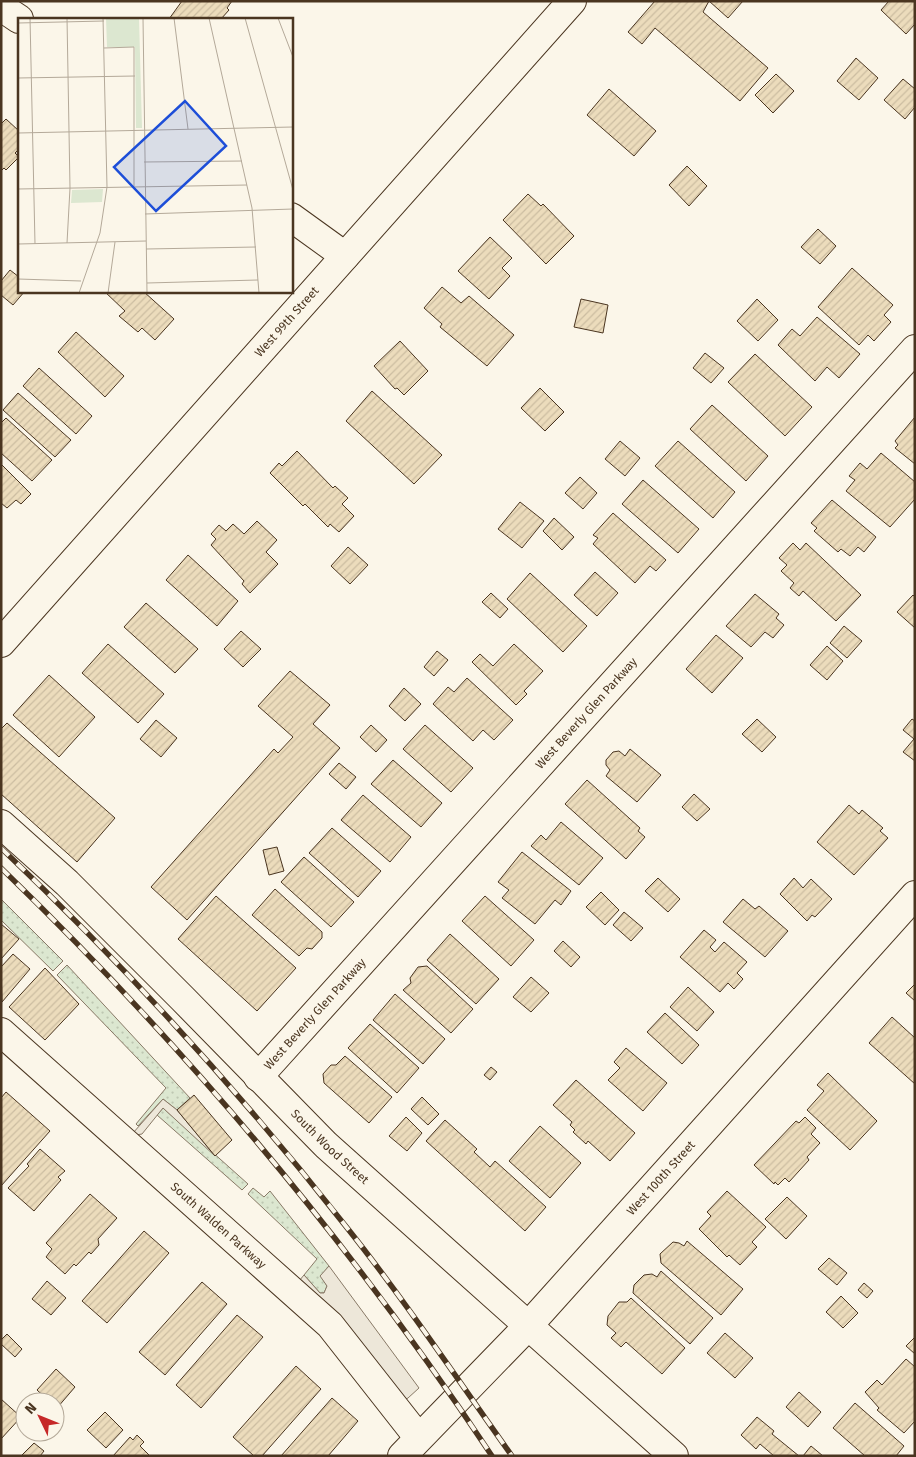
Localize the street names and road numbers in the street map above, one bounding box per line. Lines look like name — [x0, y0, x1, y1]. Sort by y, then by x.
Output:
street label: West 99th Street — [252, 283, 322, 360]
street label: West Beverly Glen Parkway — [533, 655, 640, 772]
street label: West Beverly Glen Parkway — [261, 955, 369, 1072]
street label: South Wood Street — [288, 1107, 372, 1187]
street label: West 100th Street — [624, 1137, 698, 1218]
street label: South Walden Parkway — [168, 1179, 269, 1272]

